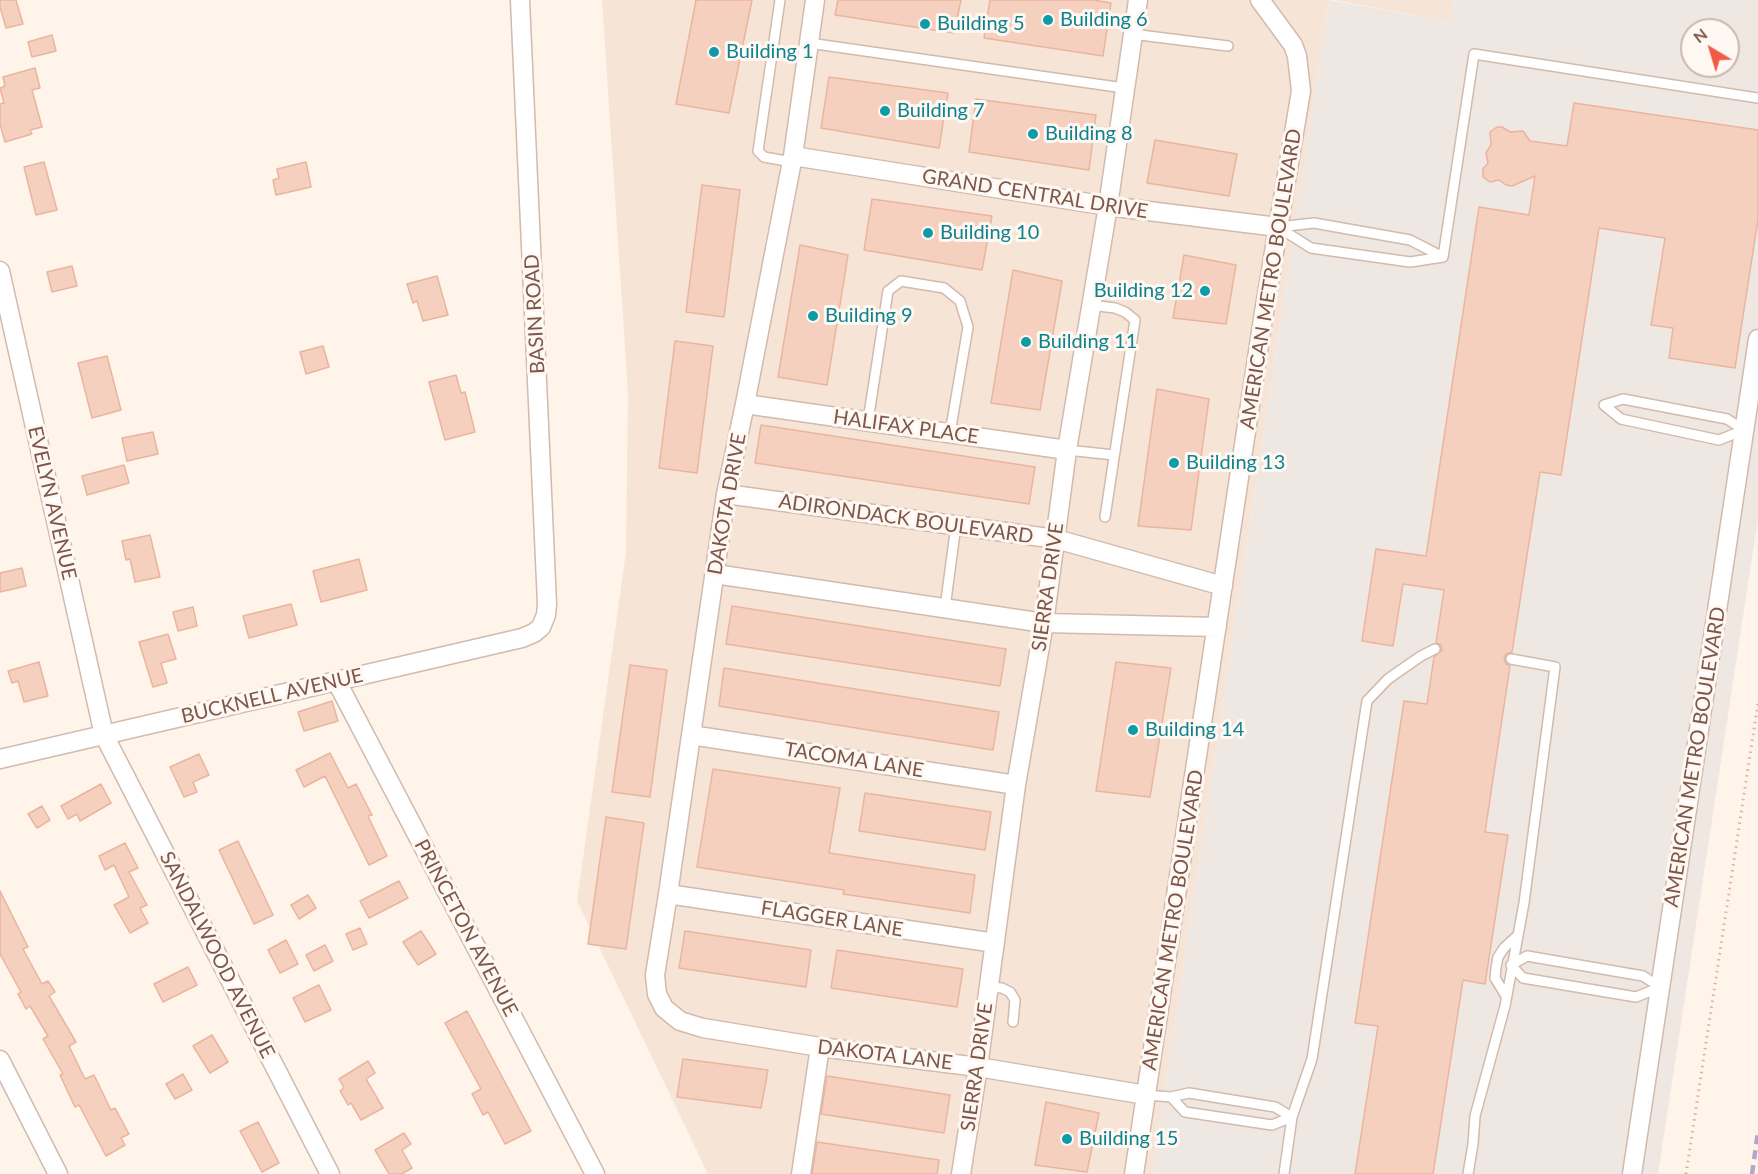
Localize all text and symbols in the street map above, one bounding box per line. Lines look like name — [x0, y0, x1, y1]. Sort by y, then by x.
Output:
place label: Building 6 — [1060, 8, 1148, 32]
place label: Building 5 — [937, 12, 1025, 36]
marker: Building 6 — [1041, 13, 1055, 27]
marker: Building 5 — [918, 17, 932, 31]
north arrow — [1680, 18, 1740, 78]
text: N — [1689, 24, 1711, 46]
place label: Building 1 — [726, 40, 814, 64]
marker: Building 1 — [707, 45, 721, 59]
place label: Building 7 — [897, 99, 985, 123]
marker: Building 7 — [878, 104, 892, 118]
place label: Building 8 — [1045, 122, 1133, 146]
marker: Building 8 — [1026, 127, 1040, 141]
street label: AMERICAN METRO BOULEVARD — [1235, 127, 1307, 431]
street label: GRAND CENTRAL DRIVE — [920, 164, 1150, 224]
place label: Building 10 — [940, 221, 1039, 245]
marker: Building 10 — [921, 226, 935, 240]
street label: BASIN ROAD — [520, 254, 550, 374]
place label: Building 12 — [1094, 279, 1193, 303]
marker: Building 12 — [1198, 284, 1212, 298]
place label: Building 9 — [825, 304, 913, 328]
marker: Building 9 — [806, 309, 820, 323]
place label: Building 11 — [1038, 330, 1137, 354]
marker: Building 11 — [1019, 335, 1033, 349]
street label: HALIFAX PLACE — [832, 405, 980, 449]
street label: EVELYN AVENUE — [23, 424, 81, 582]
street label: DAKOTA DRIVE — [703, 431, 751, 577]
place label: Building 13 — [1186, 451, 1285, 475]
marker: Building 13 — [1167, 456, 1181, 470]
street label: ADIRONDACK BOULEVARD — [777, 489, 1035, 549]
street label: SIERRA DRIVE — [1027, 521, 1069, 653]
street label: AMERICAN METRO BOULEVARD — [1659, 605, 1731, 909]
street label: BUCKNELL AVENUE — [179, 663, 365, 729]
place label: Building 14 — [1145, 718, 1244, 742]
marker: Building 14 — [1126, 723, 1140, 737]
street label: TACOMA LANE — [783, 737, 925, 783]
street label: AMERICAN METRO BOULEVARD — [1137, 768, 1209, 1072]
street label: PRINCETON AVENUE — [409, 835, 523, 1021]
street label: SANDALWOOD AVENUE — [154, 848, 280, 1062]
street label: FLAGGER LANE — [759, 896, 905, 942]
street label: SIERRA DRIVE — [956, 1001, 998, 1133]
street label: DAKOTA LANE — [816, 1035, 954, 1075]
place label: Building 15 — [1079, 1127, 1178, 1151]
marker: Building 15 — [1060, 1132, 1074, 1146]

